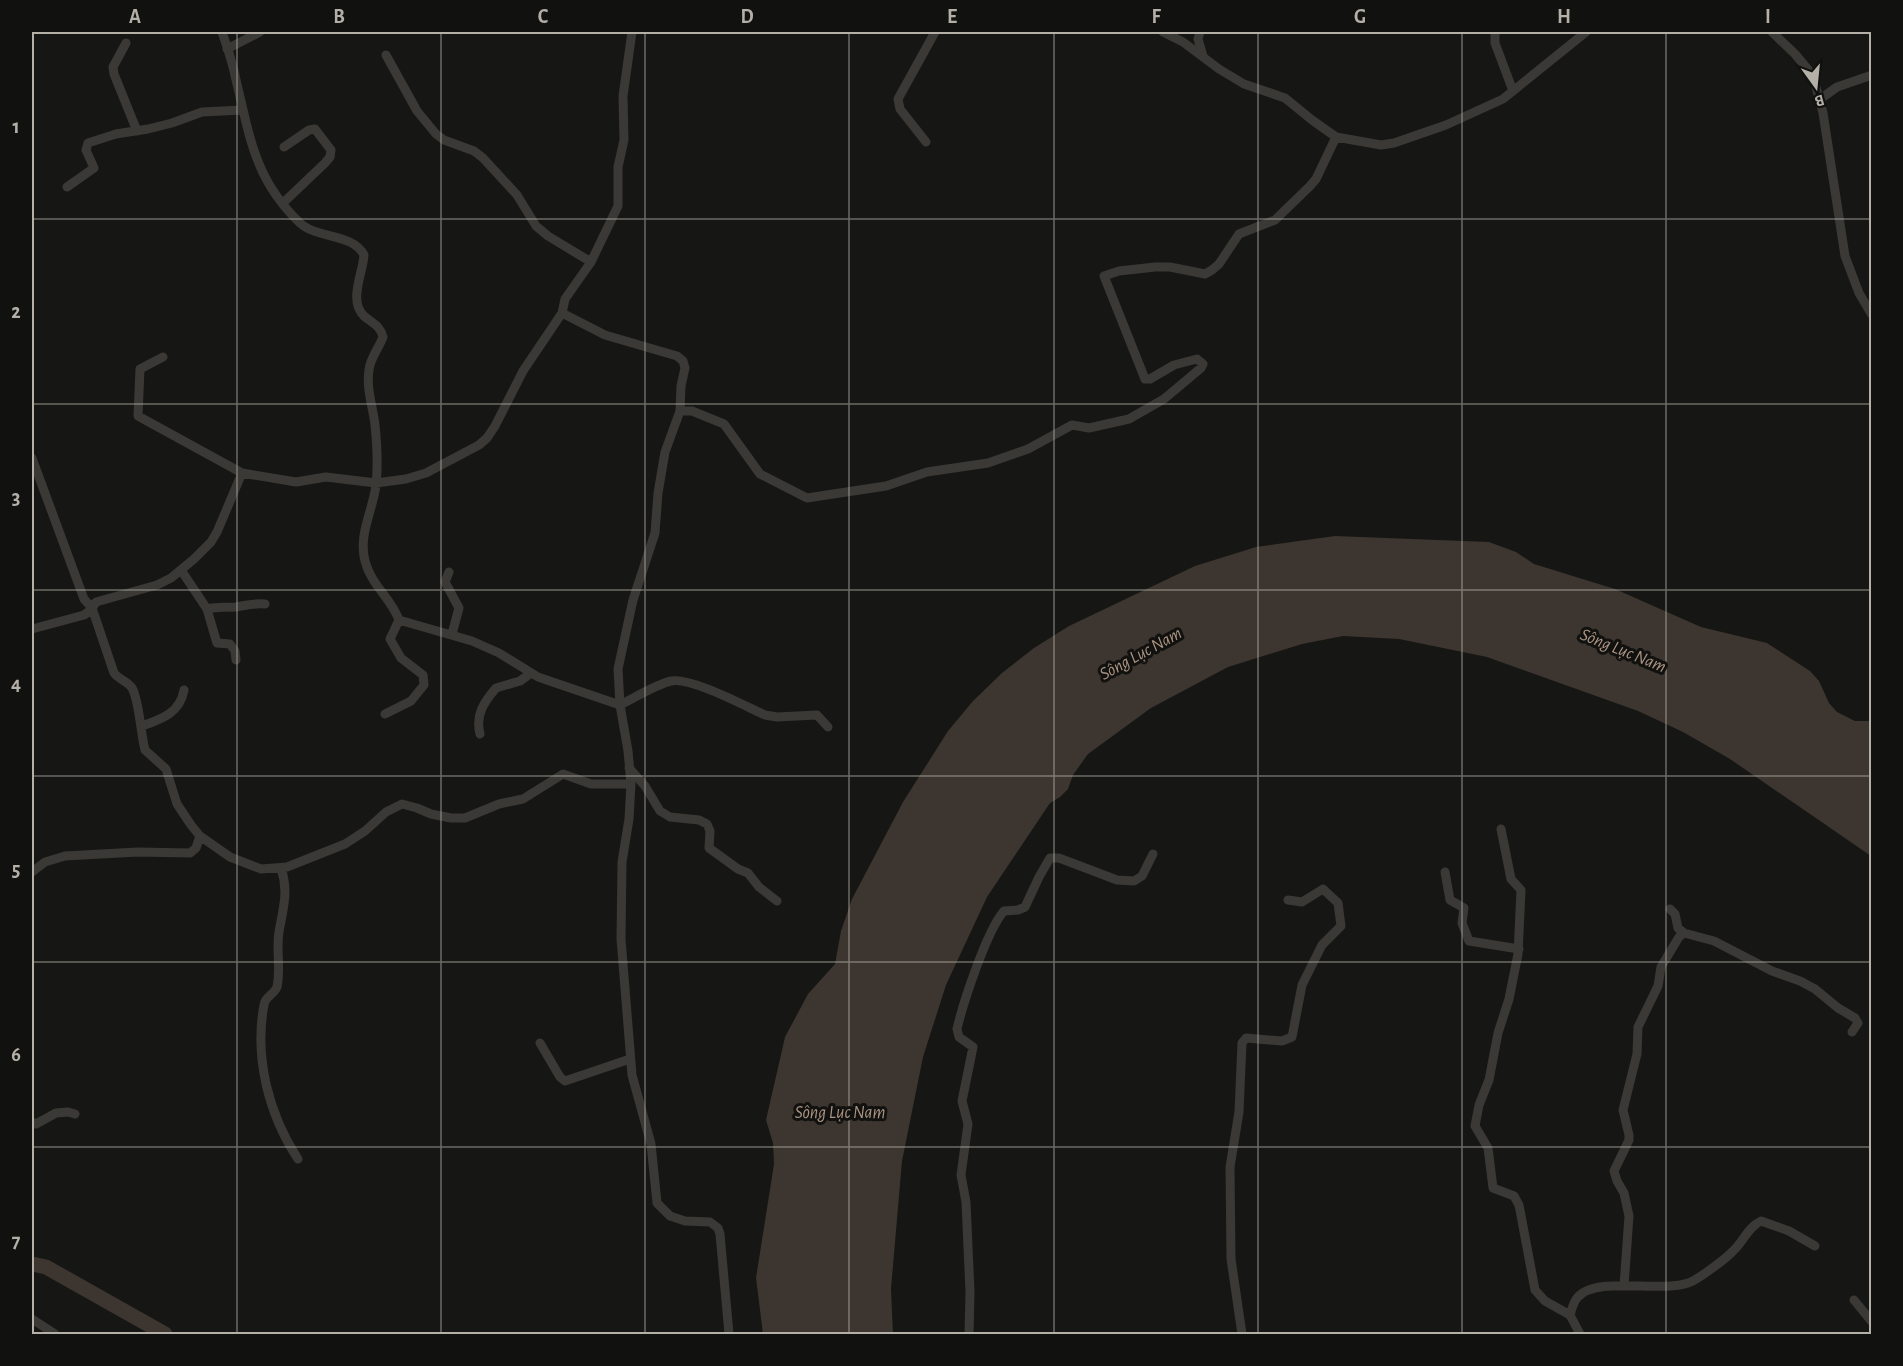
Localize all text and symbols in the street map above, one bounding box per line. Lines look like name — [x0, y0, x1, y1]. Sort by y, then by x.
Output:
text: A — [129, 7, 141, 27]
text: B — [333, 7, 345, 27]
text: C — [538, 7, 549, 27]
text: D — [740, 7, 754, 27]
text: E — [947, 7, 957, 27]
text: F — [1151, 7, 1161, 27]
text: G — [1354, 7, 1366, 27]
text: H — [1557, 7, 1571, 27]
text: I — [1765, 7, 1771, 27]
north arrow — [1786, 57, 1846, 117]
text: B — [1813, 92, 1826, 109]
text: 1 — [12, 117, 20, 137]
text: 2 — [11, 302, 21, 322]
text: 3 — [12, 488, 20, 508]
water label: Sông Lục Nam — [1097, 624, 1185, 684]
water label: Sông Lục Nam — [1578, 626, 1668, 676]
text: 4 — [11, 674, 21, 694]
text: 5 — [12, 860, 20, 880]
text: 6 — [11, 1045, 21, 1065]
water label: Sông Lục Nam — [795, 1104, 885, 1122]
text: 7 — [12, 1231, 21, 1251]

